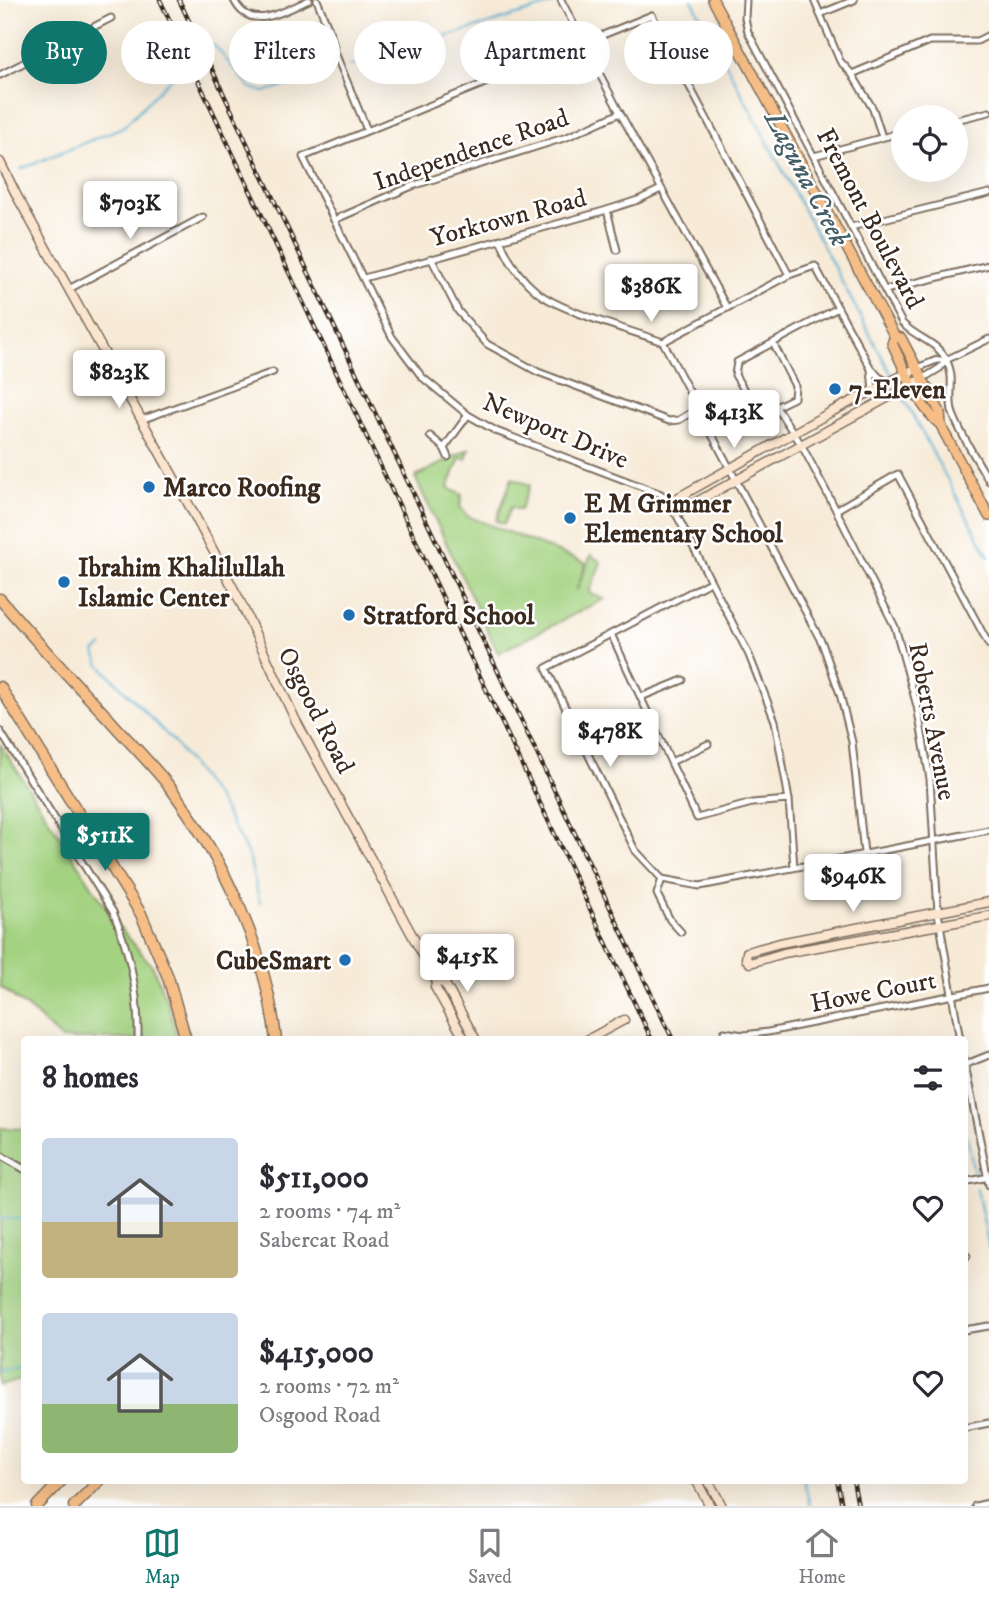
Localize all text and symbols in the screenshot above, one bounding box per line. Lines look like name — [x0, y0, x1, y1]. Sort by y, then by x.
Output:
chip: Buy — [21, 21, 107, 84]
chip: Rent — [121, 21, 215, 84]
chip: Filters — [229, 21, 340, 84]
chip: New — [354, 21, 446, 84]
chip: Apartment — [460, 21, 610, 84]
chip: House — [624, 21, 733, 84]
street label: Independence Road — [370, 102, 573, 199]
water label: Laguna Creek — [755, 103, 857, 253]
map controls — [891, 105, 968, 182]
button: locate — [891, 105, 968, 182]
street label: Fremont Boulevard — [808, 123, 931, 315]
pin: $703K — [81, 182, 179, 241]
street label: Yorktown Road — [427, 182, 590, 255]
text: $703K — [99, 189, 161, 218]
pin: $386K — [602, 264, 700, 324]
text: $386K — [621, 272, 681, 301]
pin: $823K — [70, 350, 168, 410]
text: $823K — [89, 358, 149, 387]
place label: 7-Eleven — [849, 374, 946, 407]
marker: 7-Eleven — [827, 381, 843, 397]
street label: Newport Drive — [478, 386, 633, 477]
pin: $413K — [685, 391, 783, 450]
text: $413K — [705, 398, 763, 427]
place label: Marco Roofing — [163, 472, 322, 505]
marker: Marco Roofing — [141, 479, 157, 495]
place label: E M Grimmer Elementary School — [584, 488, 784, 551]
marker: E M Grimmer Elementary School — [562, 510, 578, 526]
place label: Ibrahim Khalilullah Islamic Center — [78, 552, 285, 615]
marker: Ibrahim Khalilullah Islamic Center — [56, 574, 72, 590]
place label: Stratford School — [363, 600, 535, 633]
marker: Stratford School — [341, 607, 357, 623]
street label: Roberts Avenue — [900, 640, 963, 803]
street label: Osgood Road — [270, 642, 362, 779]
pin: $478K — [561, 710, 659, 769]
text: $478K — [578, 717, 642, 746]
pin: $511K — [56, 814, 154, 873]
text: $511K — [76, 821, 134, 850]
pin: $946K — [804, 855, 902, 914]
text: $946K — [820, 862, 886, 891]
pin: $415K — [418, 934, 516, 994]
text: $415K — [436, 942, 498, 971]
place label: CubeSmart — [216, 945, 332, 978]
marker: CubeSmart — [337, 952, 353, 968]
street label: Howe Court — [808, 964, 939, 1021]
icon: filters — [909, 1059, 947, 1097]
text: 8 homes — [42, 1060, 139, 1097]
text: $511,000 — [259, 1160, 369, 1197]
icon: home — [98, 1166, 182, 1250]
icon: heart — [909, 1189, 947, 1227]
text: 2 rooms · 74 m² — [259, 1197, 400, 1226]
text: Sabercat Road — [259, 1226, 389, 1255]
text: $415,000 — [259, 1335, 374, 1372]
icon: home — [98, 1341, 182, 1425]
icon: heart — [909, 1364, 947, 1402]
text: 2 rooms · 72 m² — [259, 1372, 399, 1401]
text: Osgood Road — [259, 1401, 381, 1430]
tab: Map — [143, 1524, 181, 1589]
tab: Saved — [468, 1524, 512, 1589]
tab: Home — [799, 1524, 846, 1589]

